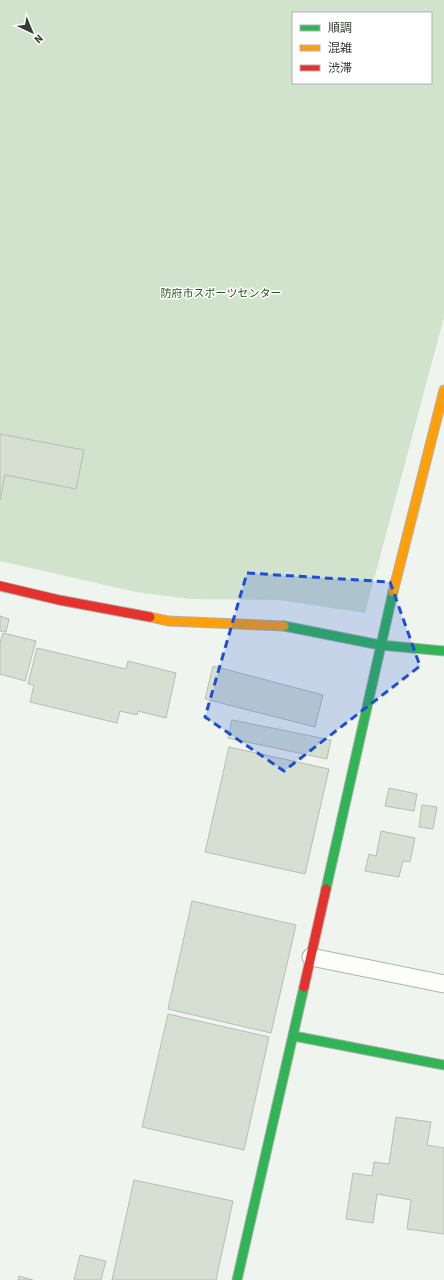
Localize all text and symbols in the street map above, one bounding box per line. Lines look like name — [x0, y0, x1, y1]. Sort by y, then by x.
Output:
north arrow — [12, 12, 52, 52]
legend — [292, 12, 432, 84]
text: 順調 — [328, 20, 352, 37]
text: N — [31, 31, 46, 47]
text: 混雑 — [328, 40, 352, 57]
text: 渋滞 — [328, 60, 352, 77]
park label: 防府市スポーツセンター — [161, 286, 281, 301]

